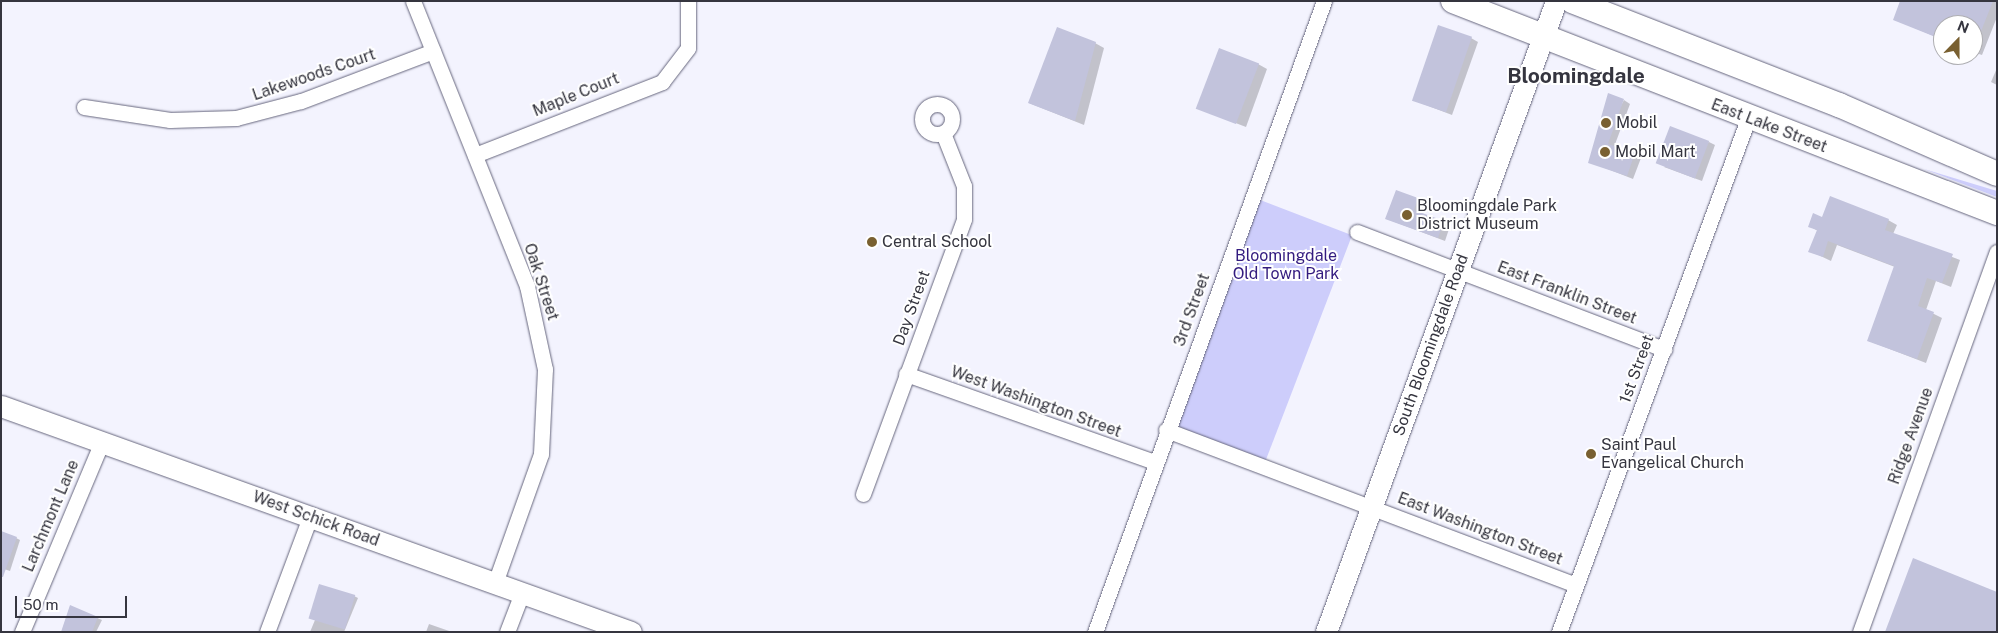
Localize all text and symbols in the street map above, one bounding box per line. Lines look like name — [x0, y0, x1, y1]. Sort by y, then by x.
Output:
north arrow — [1933, 15, 1983, 65]
text: N — [1955, 18, 1971, 36]
street label: Lakewoods Court — [250, 45, 378, 105]
district label: Bloomingdale — [1507, 63, 1645, 89]
street label: Maple Court — [530, 69, 622, 121]
street label: East Lake Street — [1708, 95, 1830, 157]
place label: Mobil — [1616, 113, 1658, 133]
marker: Mobil — [1600, 117, 1612, 129]
place label: Mobil Mart — [1615, 142, 1696, 162]
marker: Mobil Mart — [1599, 146, 1611, 158]
place label: Bloomingdale Park District Museum — [1417, 196, 1557, 234]
marker: Bloomingdale Park District Museum — [1401, 209, 1413, 221]
place label: Central School — [882, 232, 992, 252]
marker: Central School — [866, 236, 878, 248]
street label: Oak Street — [520, 241, 562, 323]
park label: Bloomingdale Old Town Park — [1233, 246, 1339, 284]
street label: South Bloomingdale Road — [1389, 251, 1473, 439]
street label: East Franklin Street — [1495, 258, 1639, 328]
street label: Day Street — [889, 268, 935, 348]
street label: 3rd Street — [1170, 271, 1214, 349]
street label: 1st Street — [1616, 332, 1658, 406]
street label: West Washington Street — [948, 362, 1124, 442]
street label: Ridge Avenue — [1885, 385, 1937, 487]
place label: Saint Paul Evangelical Church — [1601, 435, 1744, 473]
marker: Saint Paul Evangelical Church — [1585, 448, 1597, 460]
street label: Larchmont Lane — [19, 457, 83, 575]
street label: West Schick Road — [250, 487, 382, 551]
street label: East Washington Street — [1395, 489, 1565, 569]
scale bar — [18, 586, 130, 618]
text: 50 m — [23, 596, 58, 613]

